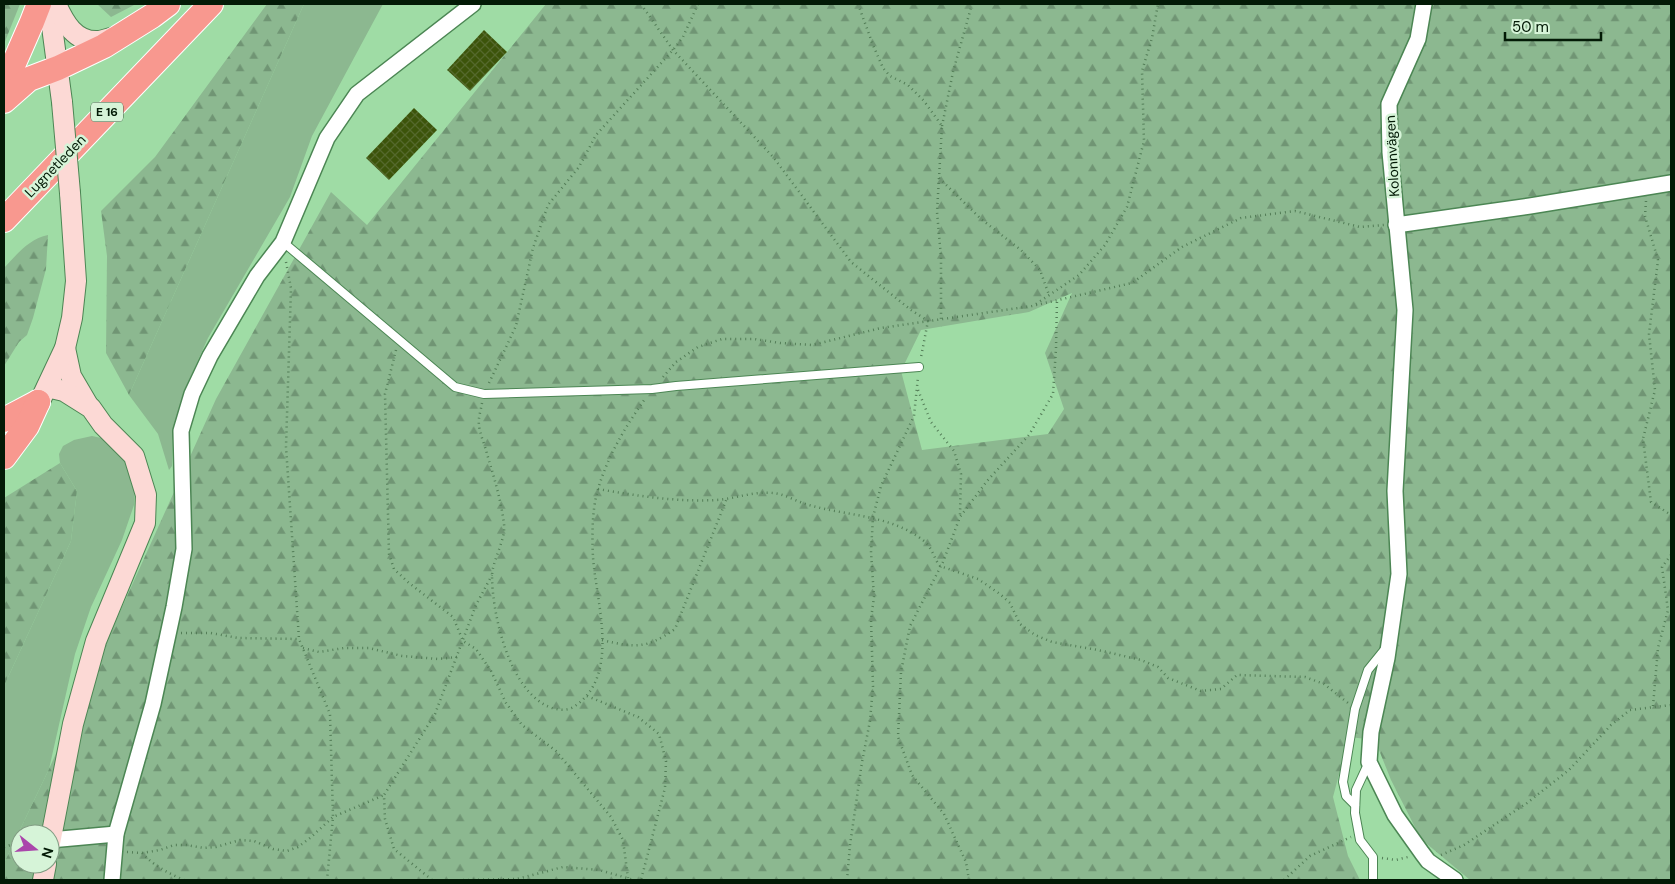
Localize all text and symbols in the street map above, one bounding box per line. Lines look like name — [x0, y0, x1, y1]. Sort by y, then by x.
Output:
scale bar — [1505, 10, 1601, 42]
text: 50 m — [1512, 17, 1549, 37]
road number: E 16 — [91, 102, 123, 121]
street label: Kolonnvägen — [1381, 115, 1403, 197]
street label: Lugnetleden — [21, 131, 89, 201]
north arrow — [10, 824, 60, 874]
text: N — [37, 845, 58, 860]

